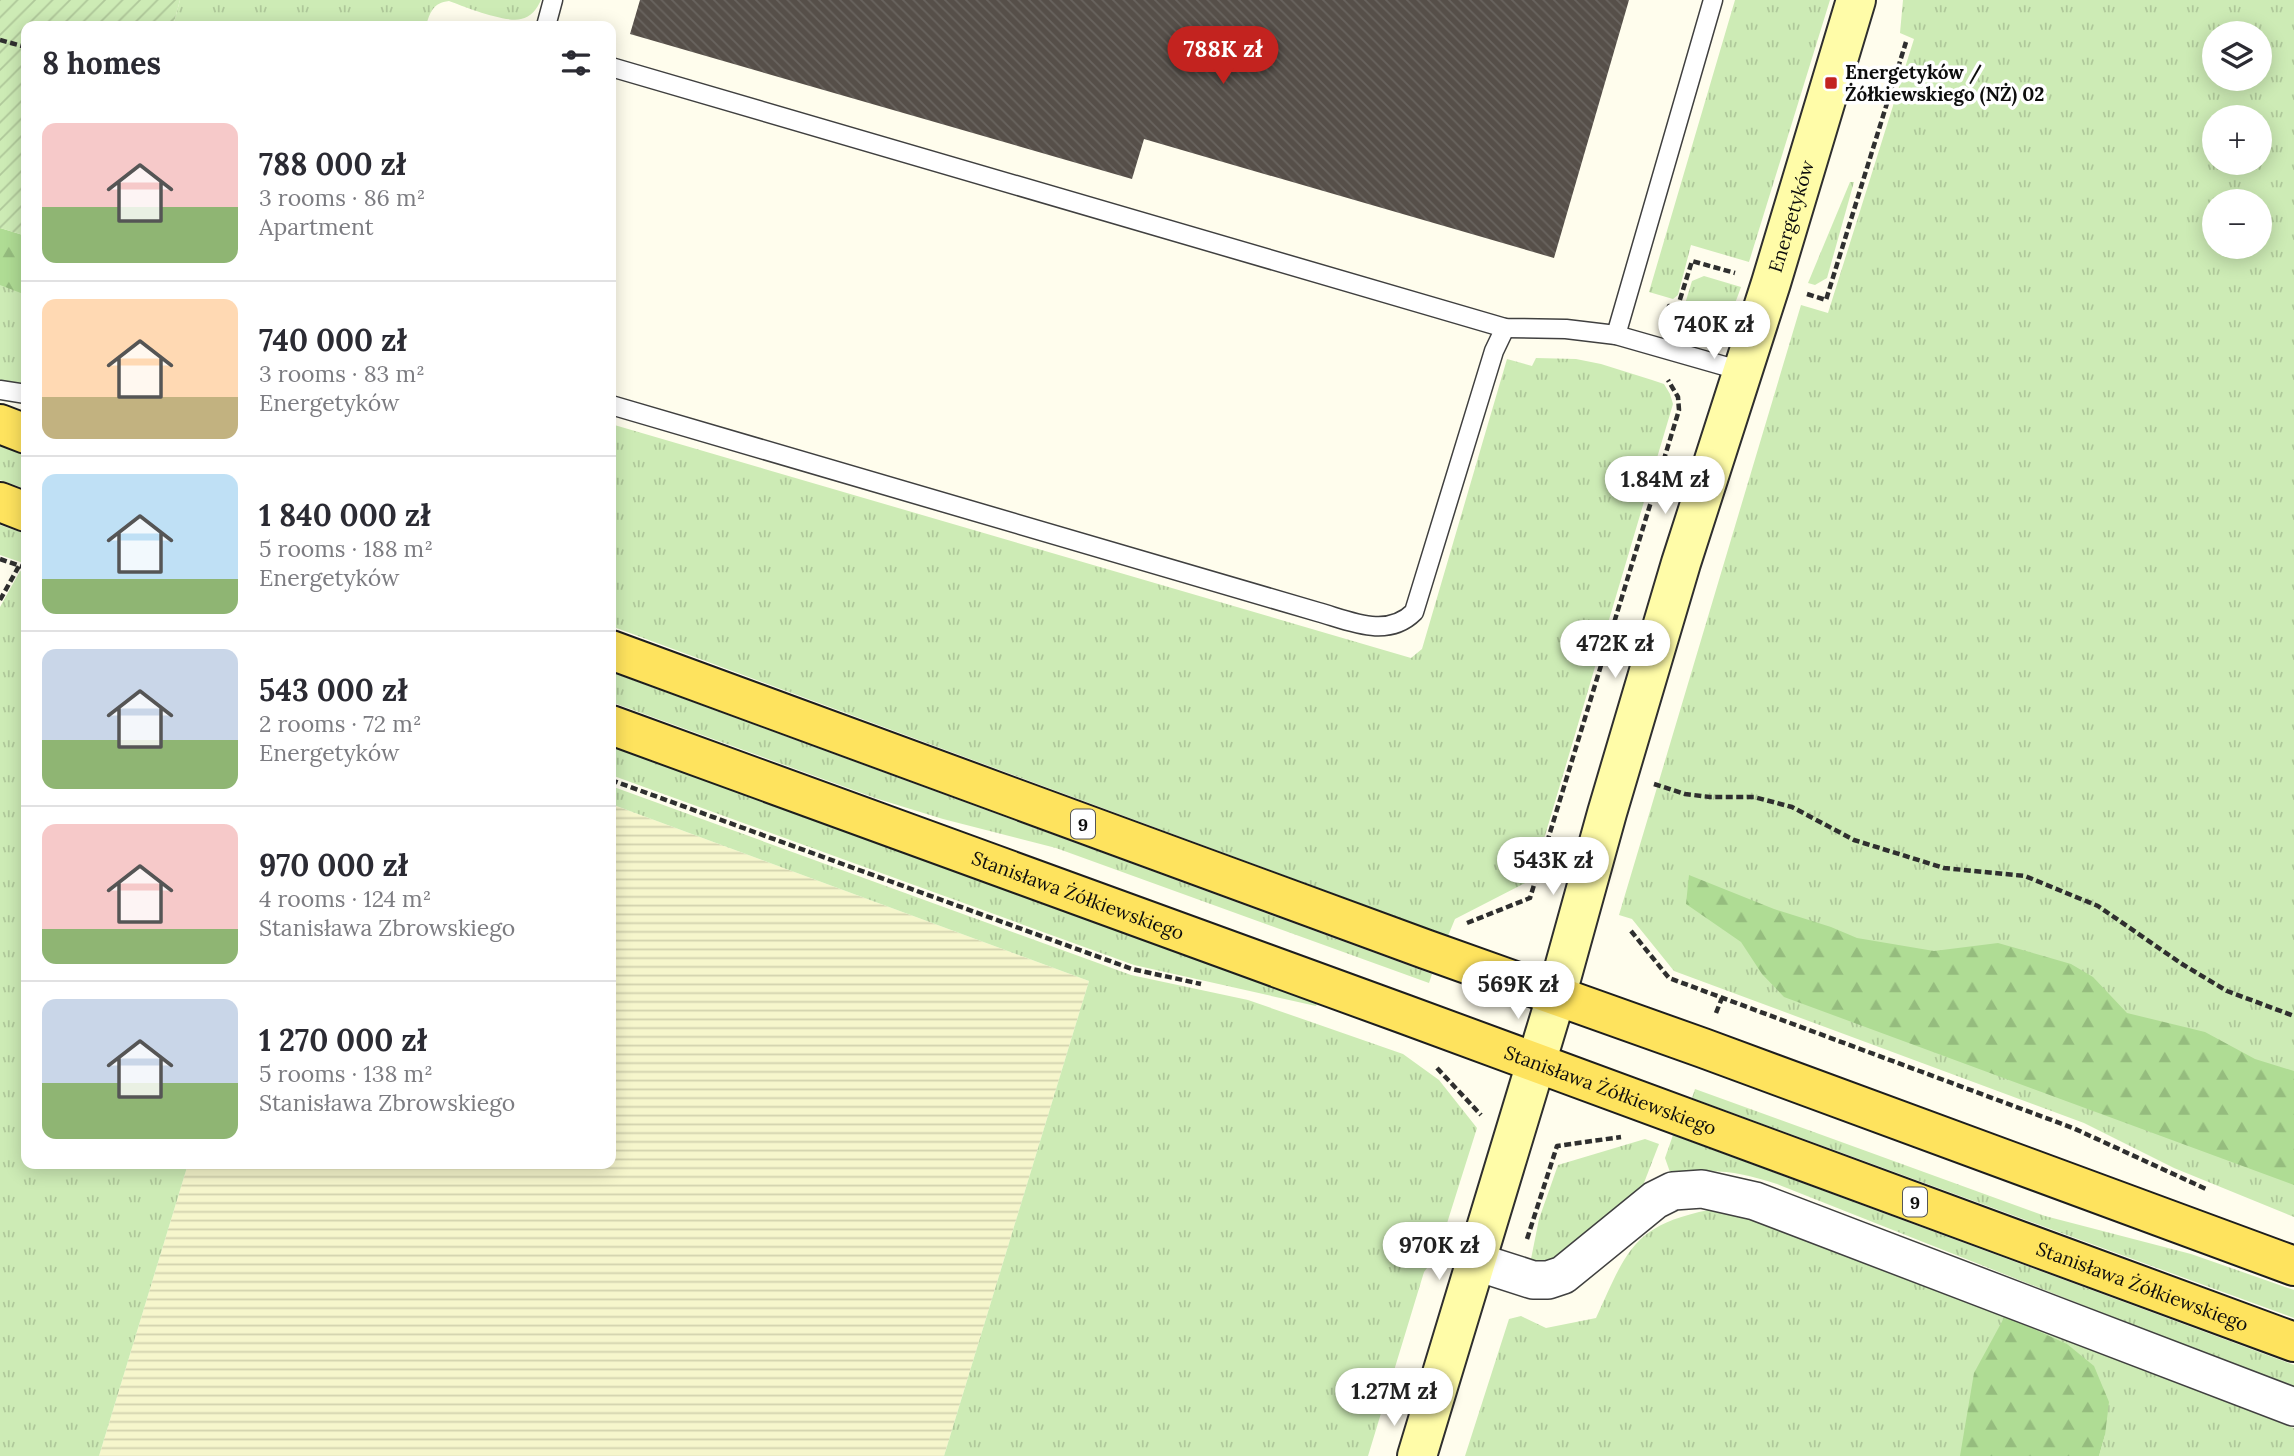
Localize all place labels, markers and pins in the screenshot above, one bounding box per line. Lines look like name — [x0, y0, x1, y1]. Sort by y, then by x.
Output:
pin: 788K zł — [1158, 27, 1288, 86]
place label: Energetyków / Żółkiewskiego (NŻ) 02 — [1845, 60, 2044, 107]
marker: Energetyków / Żółkiewskiego (NŻ) 02 — [1823, 75, 1839, 91]
pin: 740K zł — [1649, 302, 1779, 361]
pin: 1.84M zł — [1593, 456, 1737, 516]
pin: 472K zł — [1550, 620, 1680, 680]
pin: 543K zł — [1488, 838, 1618, 897]
pin: 569K zł — [1453, 962, 1583, 1021]
pin: 970K zł — [1374, 1222, 1504, 1282]
pin: 1.27M zł — [1322, 1368, 1466, 1428]

